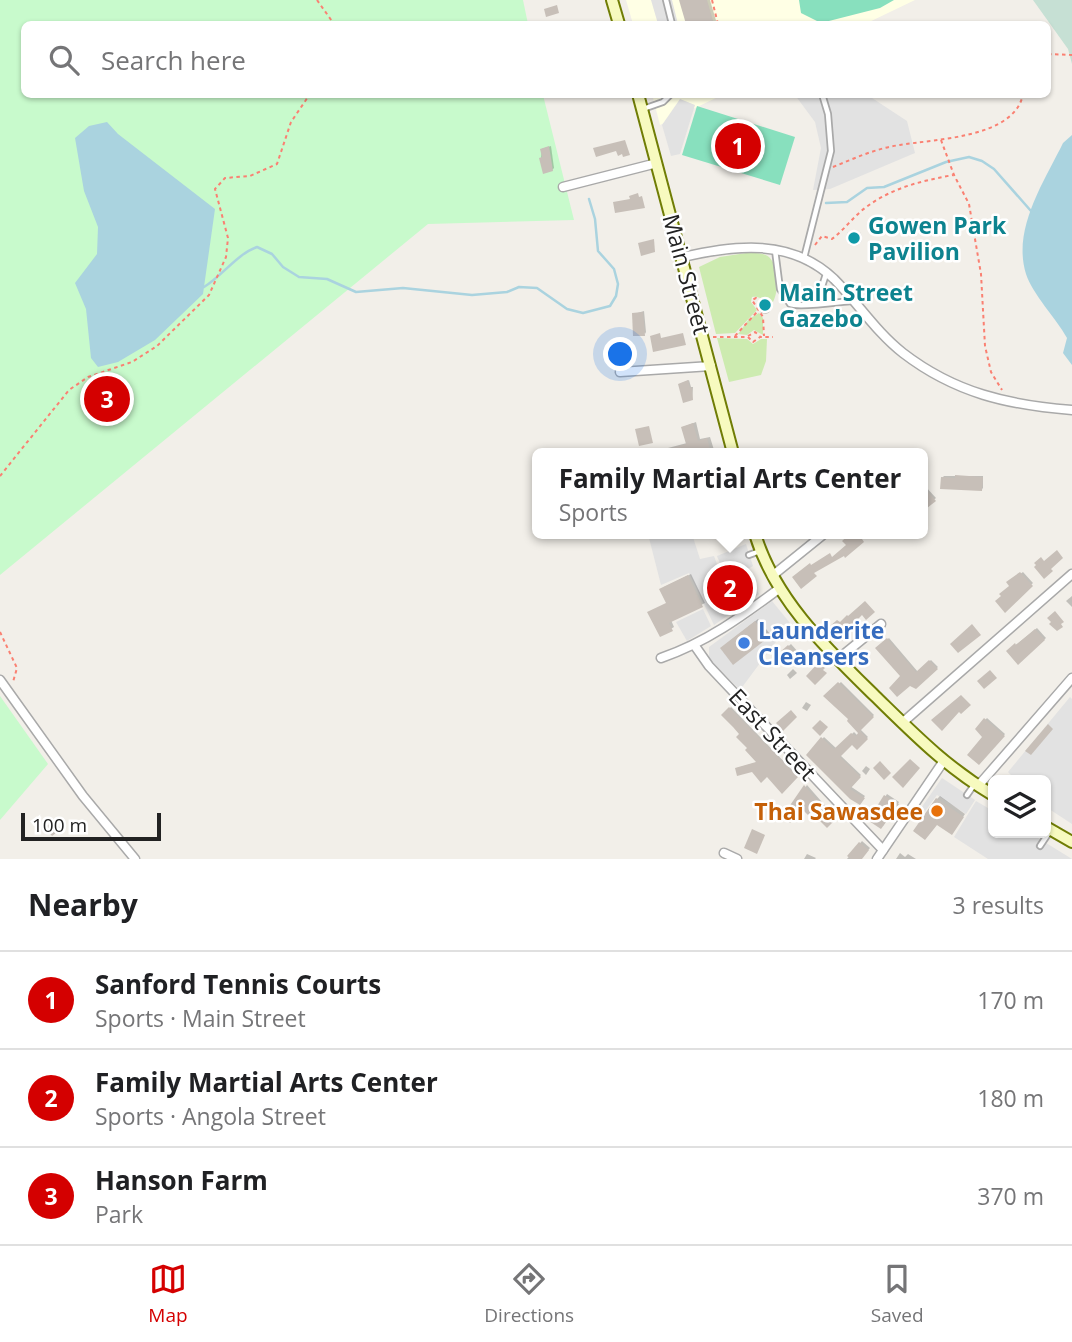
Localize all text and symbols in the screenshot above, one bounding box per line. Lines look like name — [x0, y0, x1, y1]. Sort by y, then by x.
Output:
search box — [21, 21, 1051, 98]
icon: search — [45, 41, 83, 79]
text: Search here — [101, 42, 246, 78]
pin: 1 — [715, 120, 761, 172]
place label: Gowen Park Pavilion — [868, 209, 1007, 267]
street label: Main Street — [656, 210, 718, 338]
marker: Gowen Park Pavilion — [846, 230, 862, 246]
place label: Main Street Gazebo — [779, 276, 913, 334]
marker: Main Street Gazebo — [757, 297, 773, 313]
your location — [603, 337, 637, 371]
pin: 3 — [84, 373, 130, 425]
popup — [532, 448, 928, 539]
text: Family Martial Arts Center — [559, 460, 901, 496]
text: Sports — [559, 496, 628, 528]
pin: 2 — [707, 562, 753, 614]
place label: Launderite Cleansers — [758, 614, 884, 672]
marker: Launderite Cleansers — [736, 635, 752, 651]
street label: East Street — [722, 681, 824, 787]
map controls — [988, 775, 1051, 838]
button: layers — [988, 775, 1051, 838]
place label: Thai Sawasdee — [754, 795, 923, 827]
marker: Thai Sawasdee — [929, 803, 945, 819]
scale bar — [21, 810, 161, 842]
text: 100 m — [32, 812, 87, 838]
text: Nearby — [28, 884, 138, 925]
text: 3 results — [953, 889, 1044, 921]
text: Sanford Tennis Courts — [95, 966, 381, 1002]
text: 1 — [44, 984, 58, 1016]
text: 170 m — [977, 984, 1044, 1016]
text: Sports · Main Street — [95, 1002, 306, 1034]
text: Family Martial Arts Center — [95, 1064, 438, 1100]
text: 2 — [44, 1082, 58, 1114]
text: 180 m — [977, 1082, 1044, 1114]
text: Sports · Angola Street — [95, 1100, 326, 1132]
text: Hanson Farm — [95, 1162, 268, 1198]
text: 3 — [44, 1180, 58, 1212]
text: 370 m — [977, 1180, 1044, 1212]
text: Park — [95, 1198, 143, 1230]
tab: Map — [148, 1260, 188, 1328]
tab: Directions — [484, 1260, 574, 1328]
tab: Saved — [871, 1260, 924, 1328]

